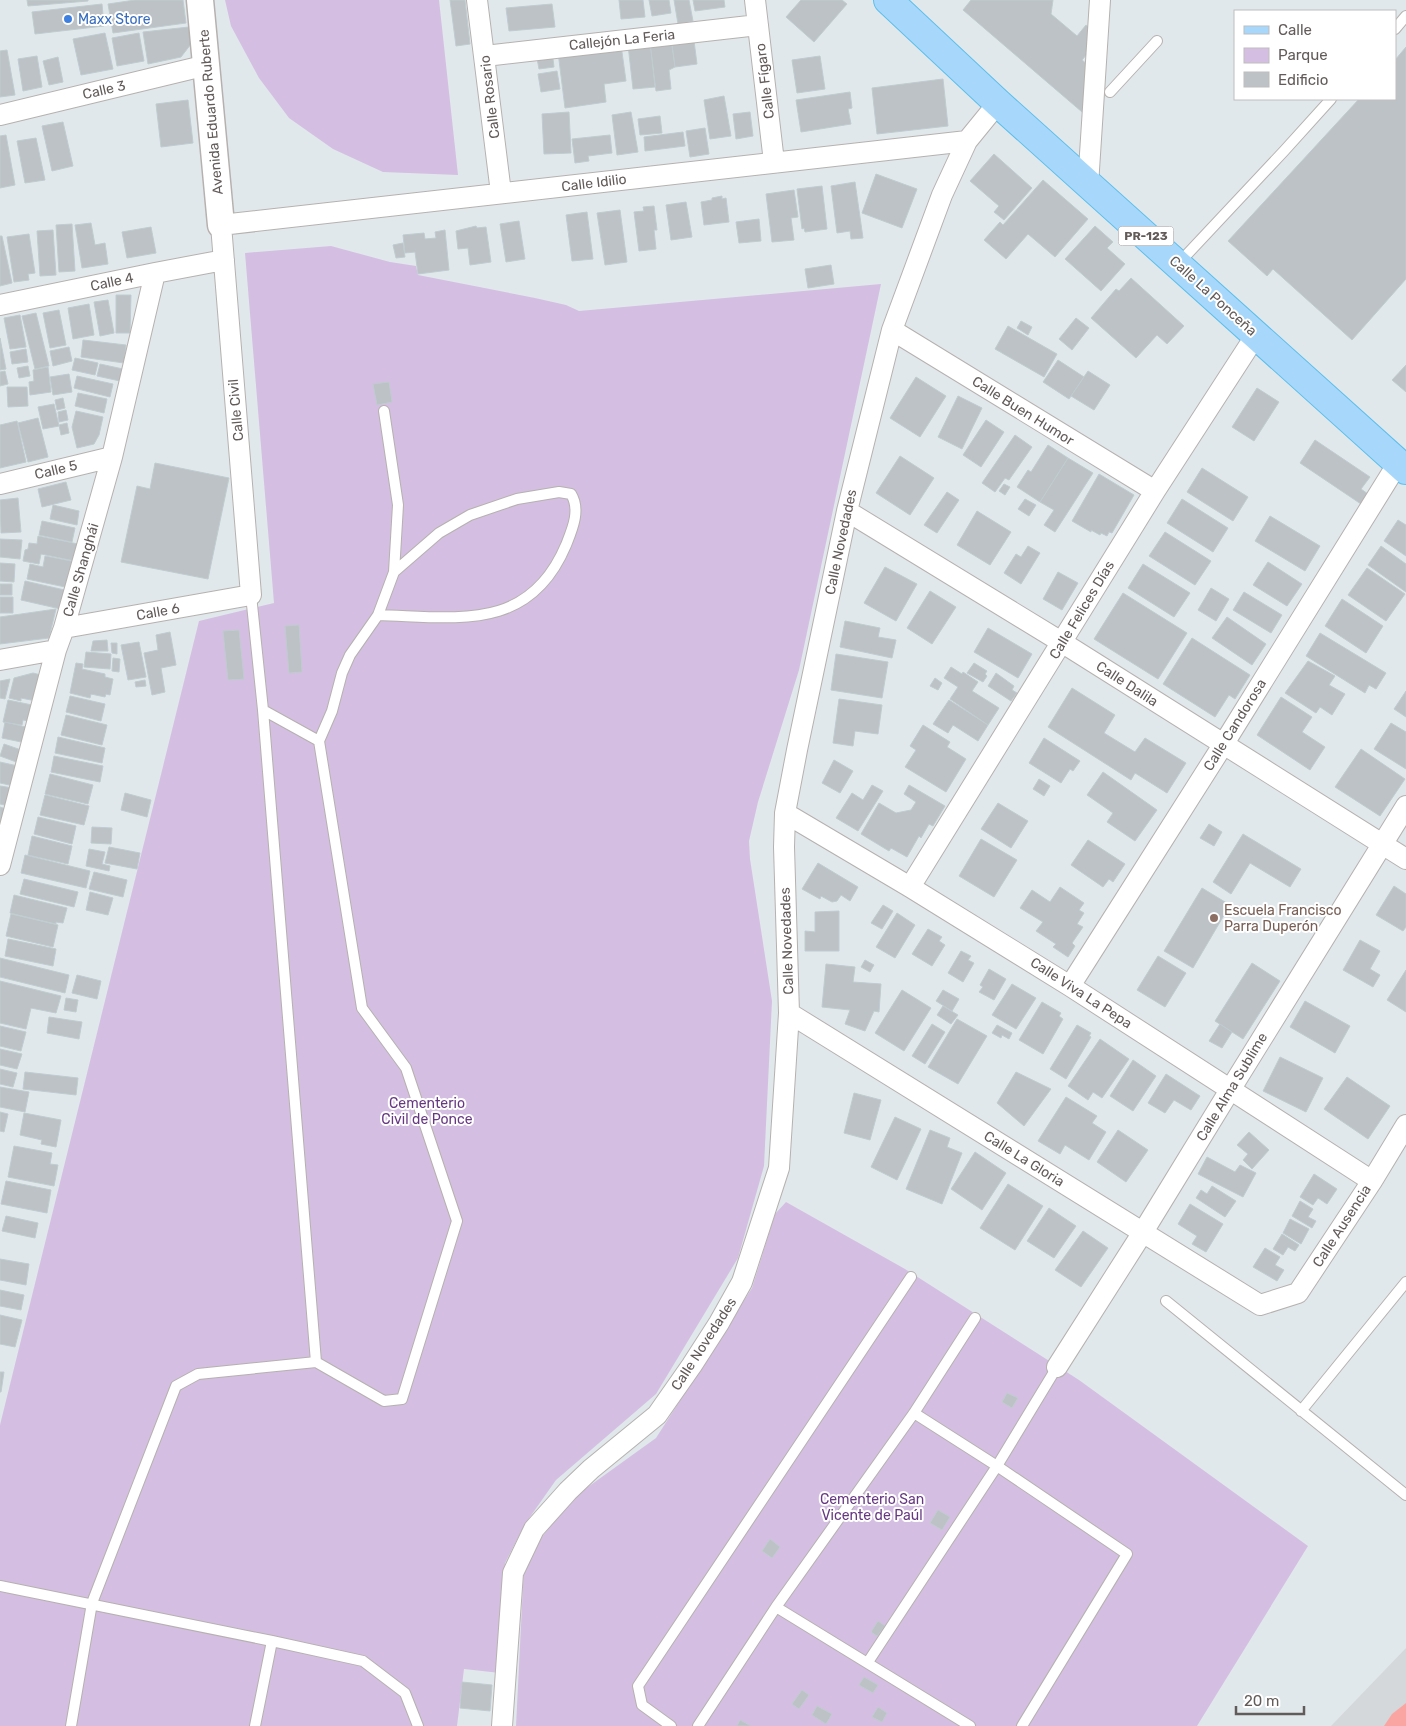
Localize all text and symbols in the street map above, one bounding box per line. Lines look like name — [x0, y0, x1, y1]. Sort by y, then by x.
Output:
legend — [1234, 10, 1396, 100]
place label: Maxx Store — [78, 11, 151, 28]
marker: Maxx Store — [62, 13, 74, 25]
text: Calle — [1278, 21, 1312, 39]
street label: Callejón La Feria — [568, 26, 676, 54]
street label: Avenida Eduardo Ruberte — [195, 28, 227, 195]
street label: Calle Fígaro — [752, 42, 778, 120]
text: Parque — [1278, 46, 1328, 64]
street label: Calle Rosario — [476, 54, 504, 140]
text: Edificio — [1278, 71, 1328, 89]
street label: Calle 3 — [81, 77, 127, 103]
street label: Calle Idilio — [560, 171, 628, 195]
road number: PR-123 — [1118, 227, 1174, 246]
street label: Calle La Ponceña — [1166, 252, 1260, 340]
street label: Calle 4 — [89, 269, 135, 295]
street label: Calle Buen Humor — [969, 373, 1078, 450]
street label: Calle Civil — [225, 378, 247, 442]
street label: Calle 5 — [33, 457, 79, 483]
street label: Calle Novedades — [822, 488, 860, 596]
street label: Calle Shanghái — [60, 521, 102, 619]
street label: Calle Felices Días — [1046, 558, 1118, 662]
street label: Calle 6 — [135, 600, 181, 624]
street label: Calle Dalila — [1093, 658, 1161, 710]
street label: Calle Candorosa — [1200, 676, 1270, 774]
street label: Calle Novedades — [777, 887, 797, 995]
place label: Escuela Francisco Parra Duperón — [1224, 902, 1342, 935]
marker: Escuela Francisco Parra Duperón — [1208, 912, 1220, 924]
street label: Calle Viva La Pepa — [1027, 954, 1135, 1032]
street label: Calle Alma Sublime — [1193, 1029, 1271, 1144]
park label: Cementerio Civil de Ponce — [381, 1095, 473, 1128]
street label: Calle La Gloria — [981, 1128, 1067, 1190]
street label: Calle Ausencia — [1309, 1182, 1375, 1270]
street label: Calle Novedades — [668, 1294, 740, 1394]
park label: Cementerio San Vicente de Paúl — [820, 1491, 924, 1524]
scale bar — [1236, 1684, 1304, 1716]
text: 20 m — [1244, 1692, 1279, 1710]

